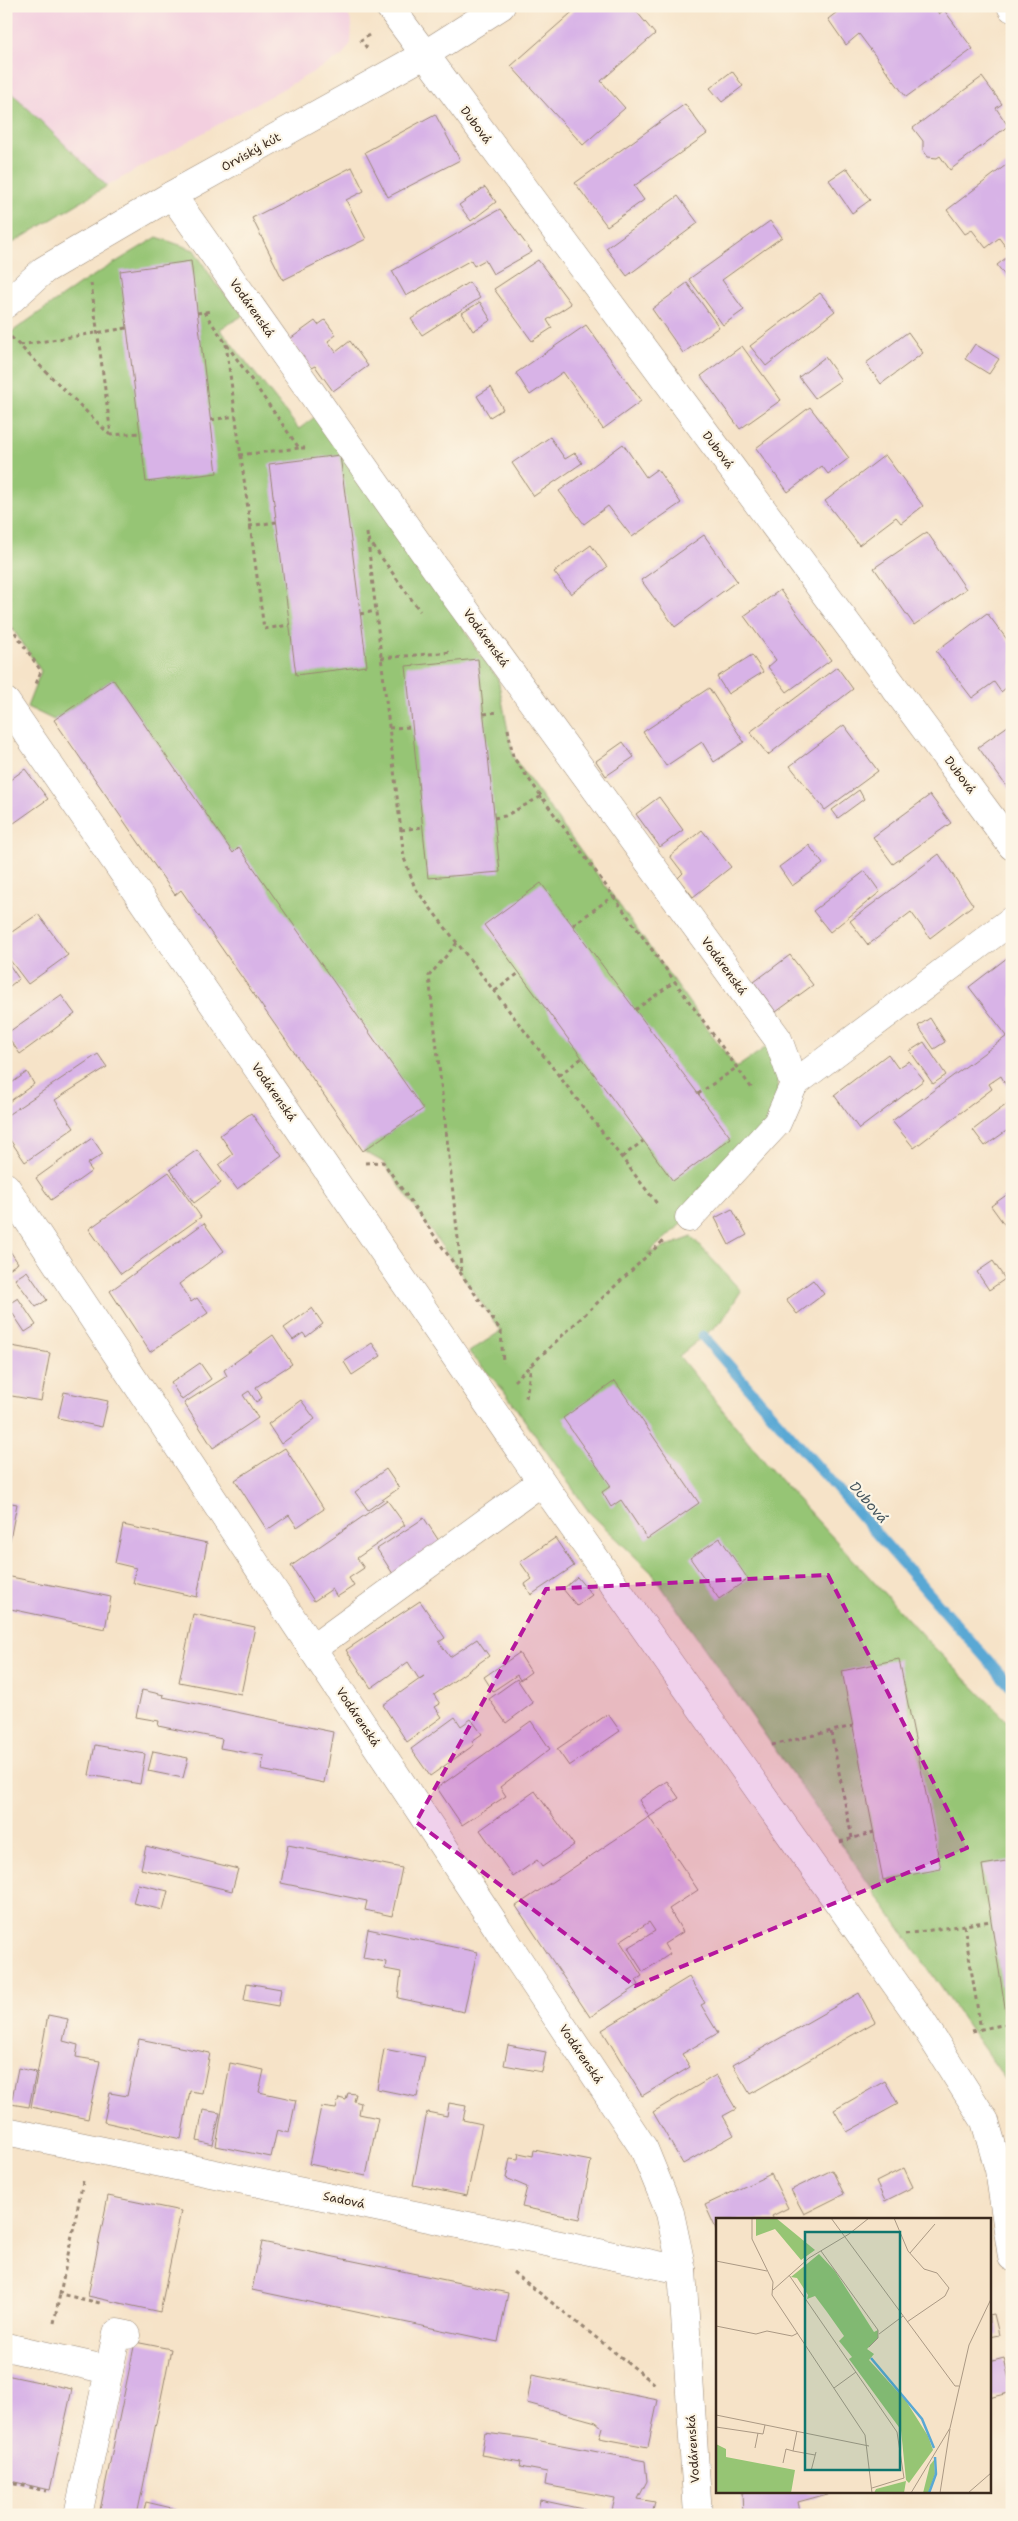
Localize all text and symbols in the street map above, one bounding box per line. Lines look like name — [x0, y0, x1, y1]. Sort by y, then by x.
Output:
street label: Dubová — [457, 103, 496, 147]
street label: Orviský kút — [218, 129, 284, 175]
street label: Vodárenská — [226, 276, 278, 341]
street label: Dubová — [699, 428, 738, 472]
street label: Vodárenská — [460, 606, 513, 671]
street label: Dubová — [941, 753, 980, 797]
street label: Vodárenská — [698, 934, 751, 999]
street label: Vodárenská — [248, 1060, 300, 1125]
water label: Dubová — [846, 1477, 892, 1527]
street label: Vodárenská — [332, 1684, 384, 1750]
street label: Vodárenská — [555, 2021, 607, 2087]
street label: Sadová — [322, 2188, 367, 2212]
inset map — [716, 2218, 990, 2494]
street label: Vodárenská — [683, 2414, 703, 2484]

